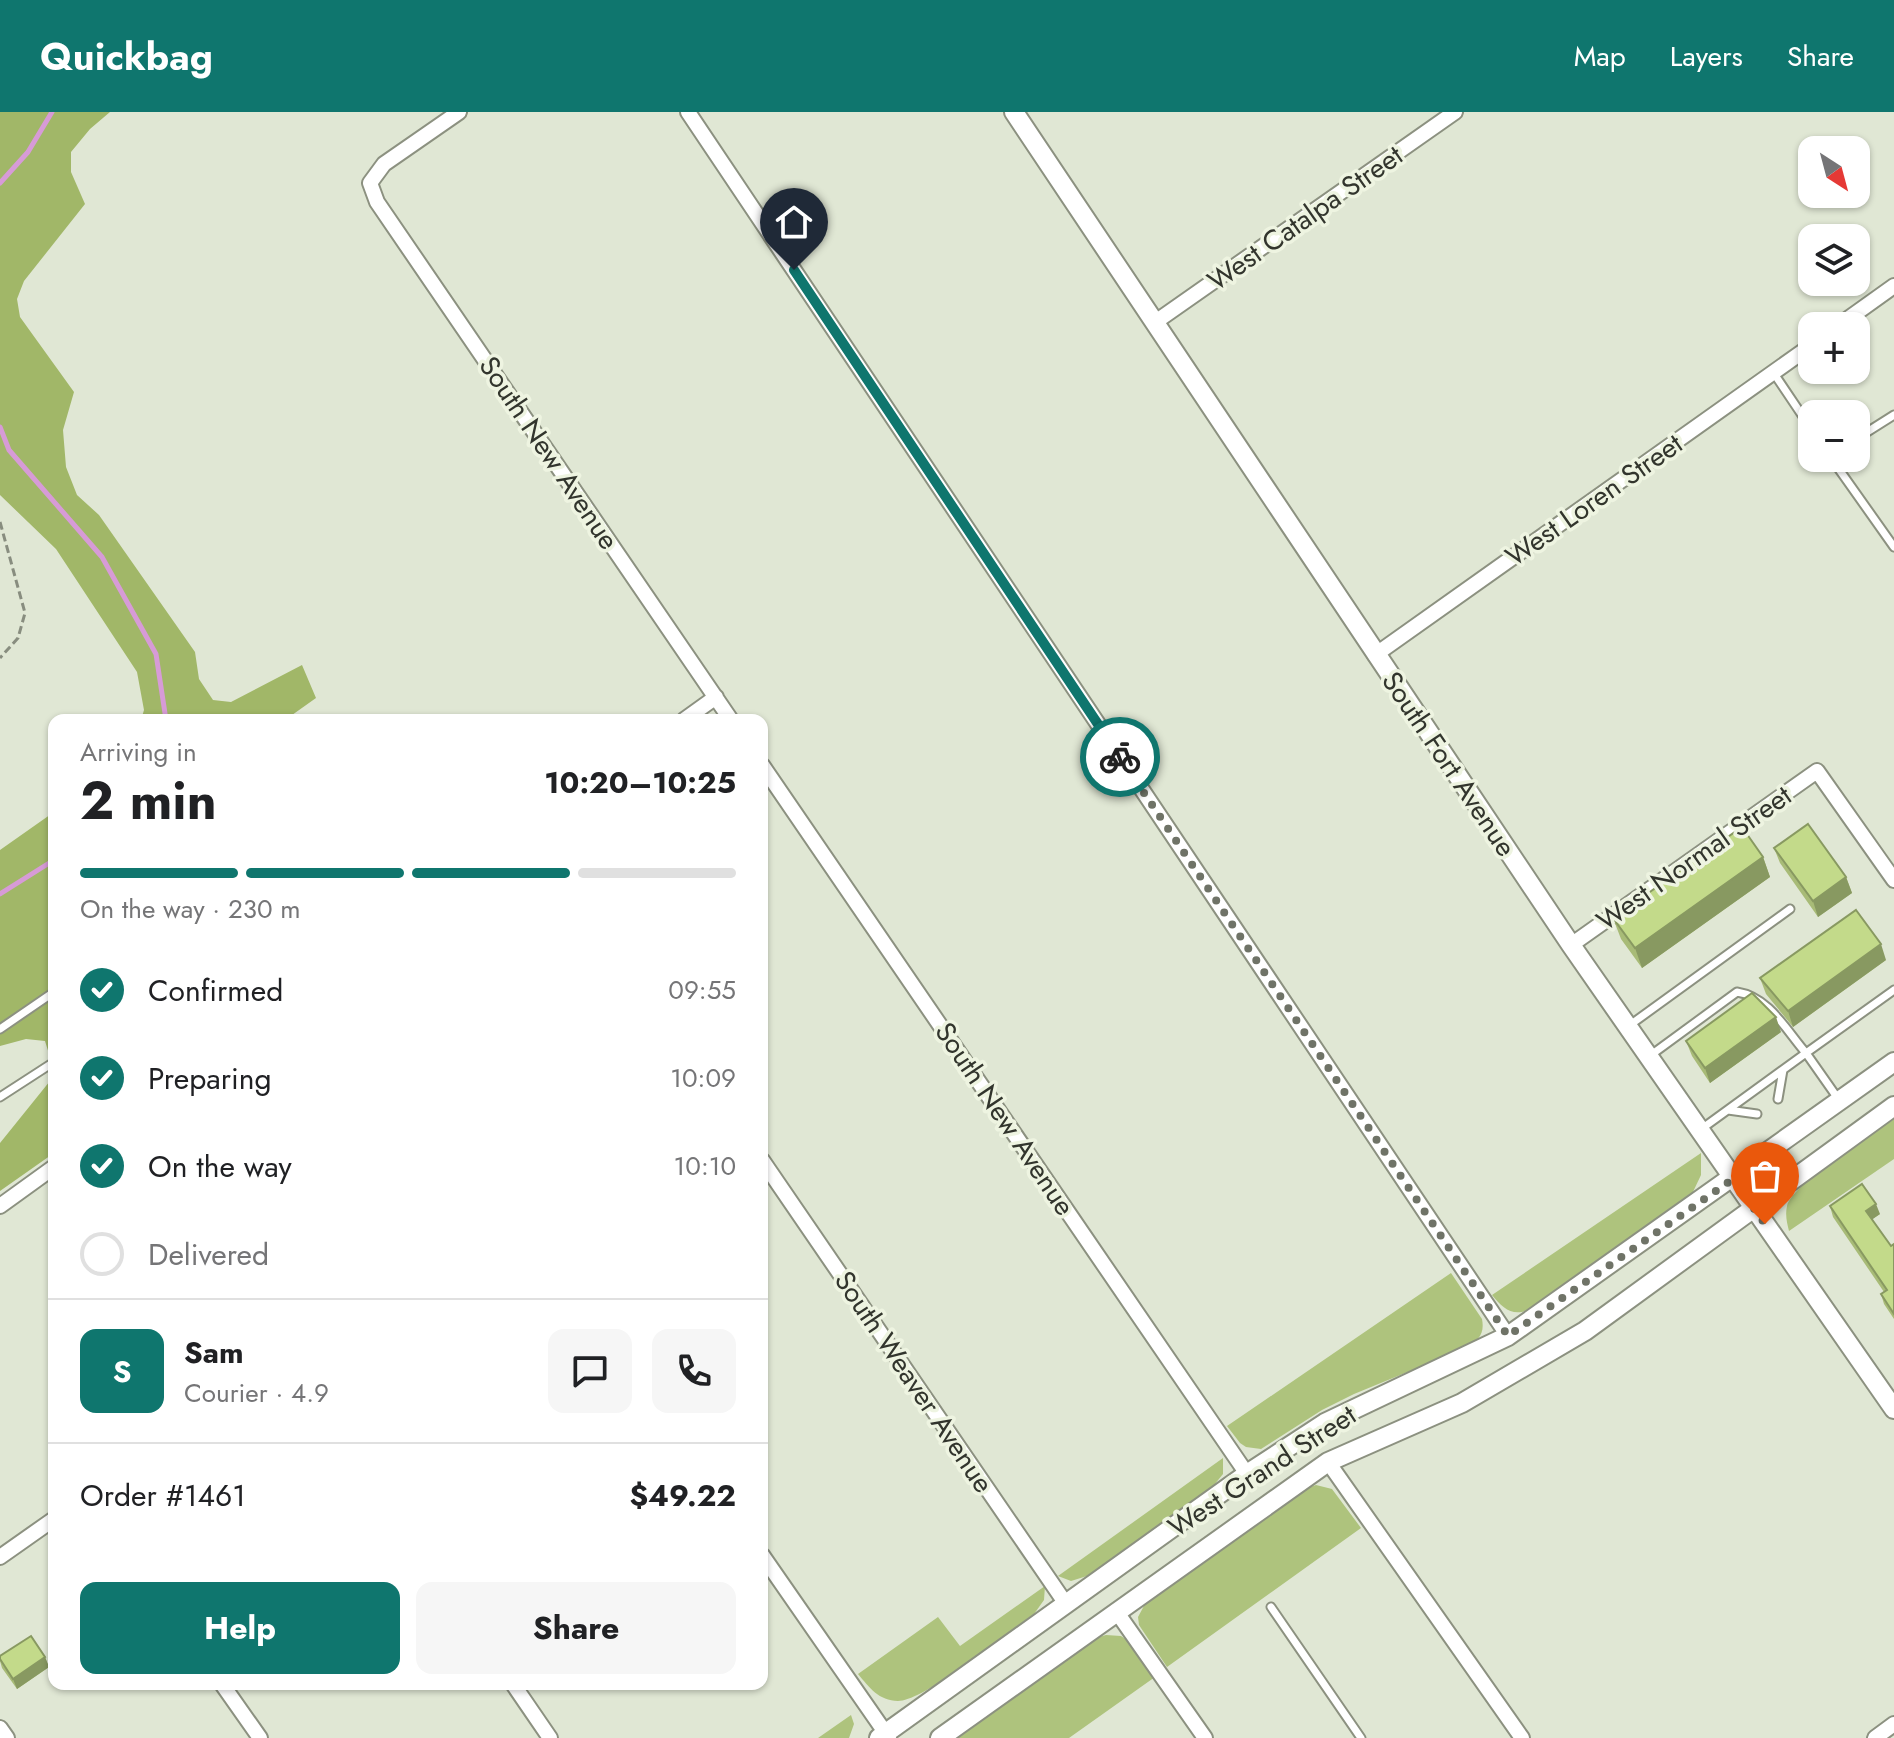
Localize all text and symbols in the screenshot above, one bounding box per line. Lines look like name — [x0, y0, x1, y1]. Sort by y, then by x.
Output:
text: Quickbag — [40, 29, 213, 84]
text: Map — [1574, 36, 1626, 77]
text: Layers — [1670, 36, 1743, 77]
text: Share — [1787, 36, 1854, 77]
street label: West Catalpa Street — [1199, 135, 1411, 301]
north arrow — [1798, 136, 1870, 208]
map controls — [1798, 136, 1870, 472]
pin — [760, 188, 828, 270]
icon: home — [772, 200, 816, 244]
button: layers — [1798, 224, 1870, 296]
button: + — [1798, 312, 1870, 384]
street label: South New Avenue — [469, 348, 629, 558]
button: − — [1798, 400, 1870, 472]
street label: West Loren Street — [1497, 423, 1691, 576]
street label: South Fort Avenue — [1372, 663, 1526, 865]
courier — [1080, 717, 1160, 797]
text: Arriving in — [80, 733, 197, 771]
icon: bike — [1098, 735, 1142, 779]
text: 10:20–10:25 — [544, 761, 736, 804]
text: 2 min — [80, 763, 217, 839]
street label: West Normal Street — [1588, 775, 1800, 941]
text: On the way · 230 m — [80, 890, 301, 928]
icon: check — [80, 968, 124, 1012]
text: Confirmed — [148, 969, 283, 1012]
text: 09:55 — [668, 971, 736, 1009]
street label: South New Avenue — [925, 1014, 1085, 1224]
icon: check — [80, 1056, 124, 1100]
text: Preparing — [148, 1057, 272, 1100]
text: 10:09 — [670, 1059, 736, 1097]
pin — [1731, 1142, 1799, 1224]
icon: check — [80, 1144, 124, 1188]
text: On the way — [148, 1145, 292, 1188]
text: 10:10 — [674, 1147, 736, 1185]
icon: bag — [1743, 1154, 1787, 1198]
text: Delivered — [148, 1233, 269, 1276]
street label: South Weaver Avenue — [824, 1263, 1004, 1501]
button: chat — [548, 1329, 632, 1413]
button: phone — [652, 1329, 736, 1413]
text: Sam — [184, 1331, 244, 1374]
text: S — [113, 1350, 131, 1393]
text: Courier · 4.9 — [184, 1374, 329, 1412]
street label: West Grand Street — [1160, 1395, 1364, 1547]
text: Order #1461 — [80, 1474, 246, 1517]
text: $49.22 — [629, 1474, 736, 1517]
button: Help — [80, 1582, 400, 1674]
button: Share — [416, 1582, 736, 1674]

